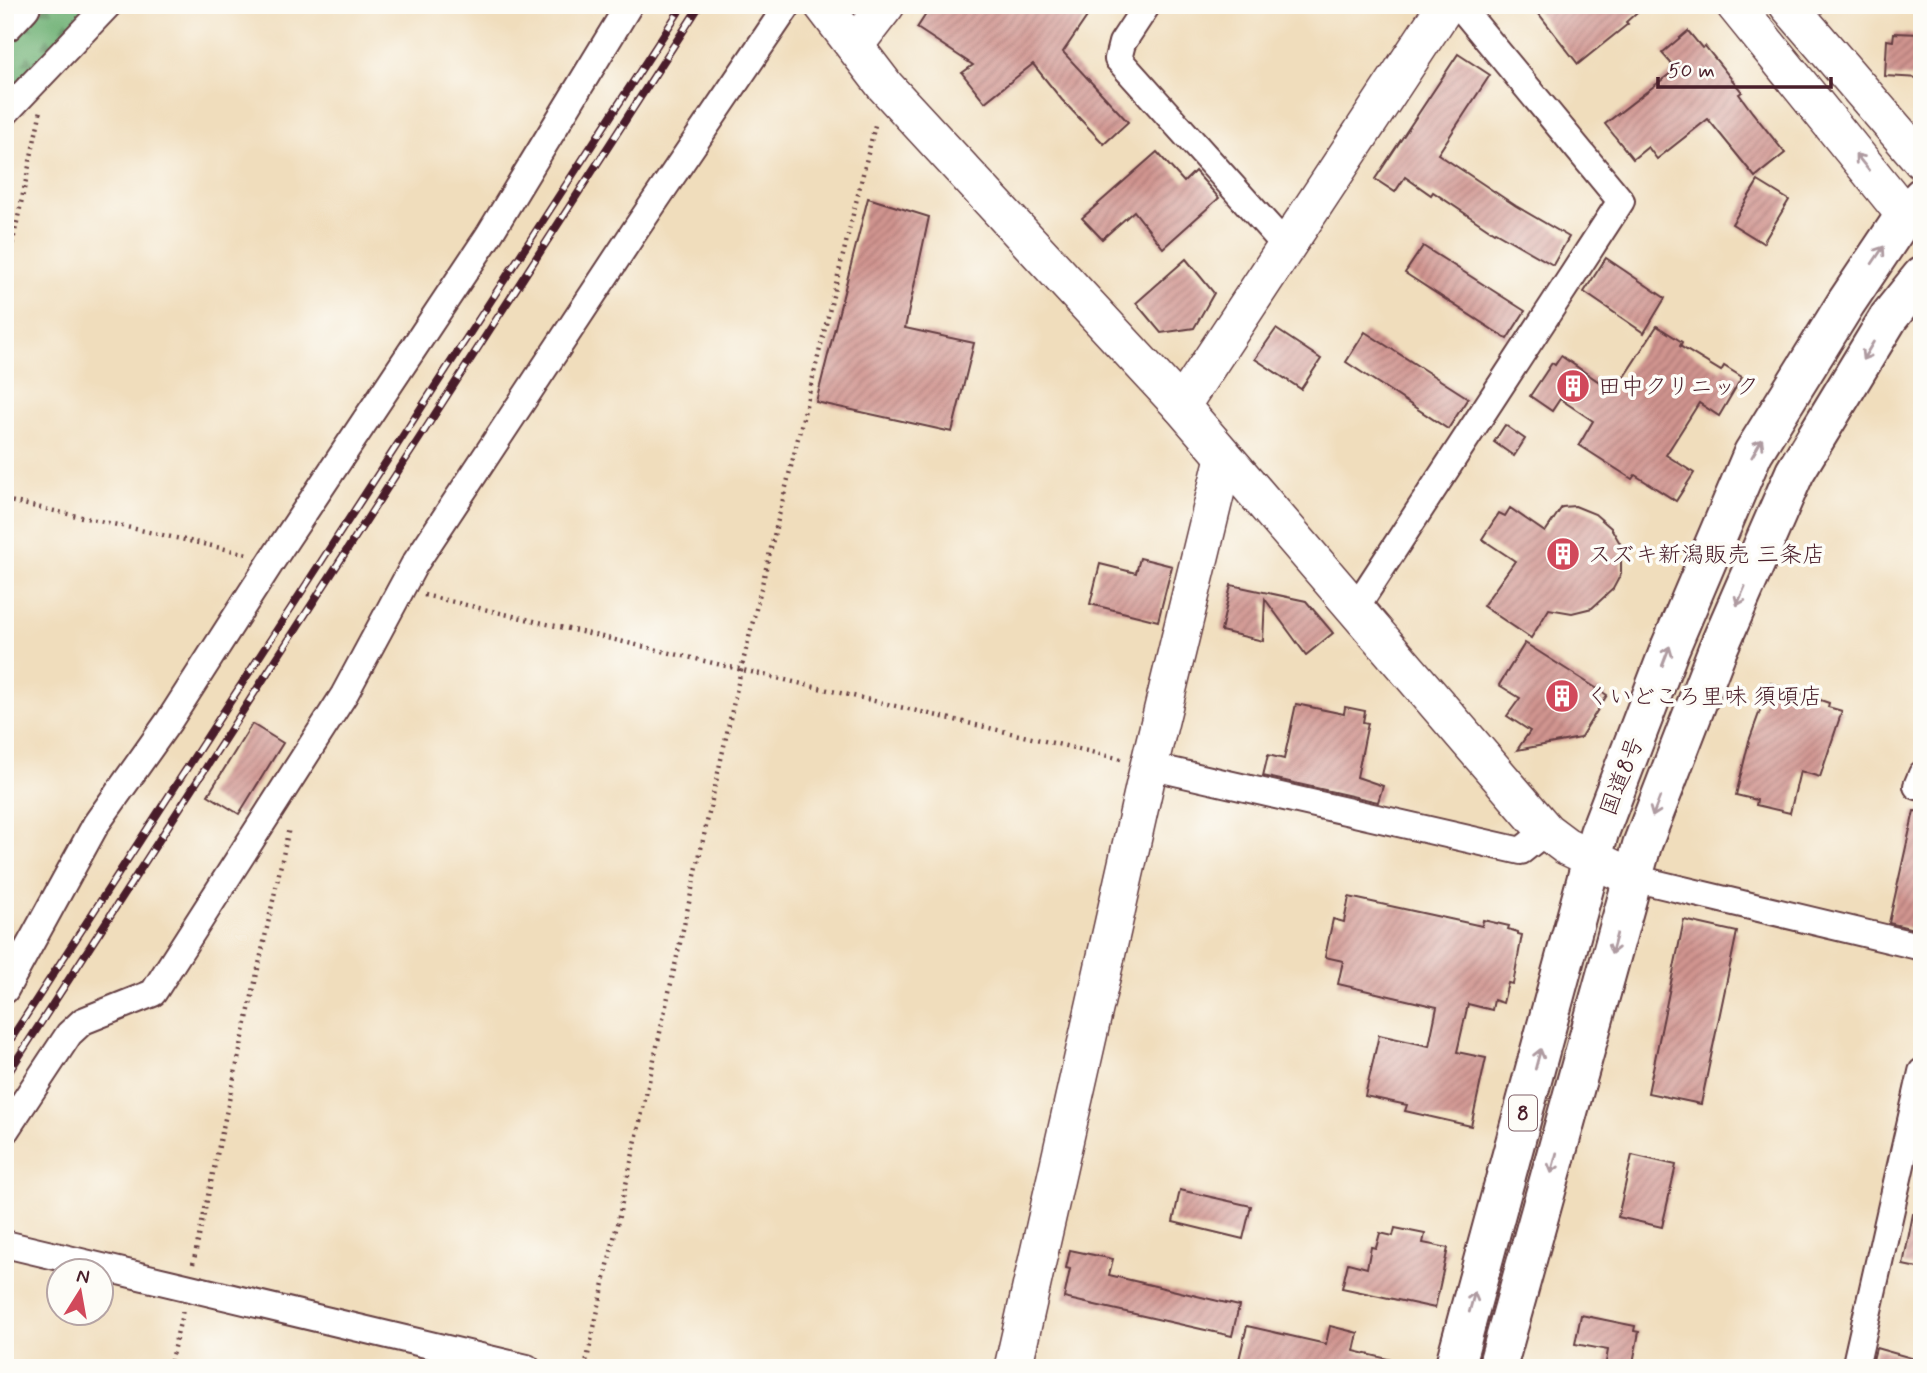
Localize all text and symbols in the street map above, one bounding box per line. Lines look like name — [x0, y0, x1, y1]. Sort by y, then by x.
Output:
scale bar — [1658, 46, 1831, 90]
text: 50 m — [1668, 57, 1715, 85]
one-way arrow — [1854, 154, 1870, 172]
one-way arrow — [1871, 246, 1885, 266]
one-way arrow — [1861, 341, 1875, 361]
building icon: 田中クリニック — [1554, 367, 1592, 405]
place label: 田中クリニック — [1598, 373, 1759, 403]
one-way arrow — [1750, 438, 1764, 458]
building icon: スズキ新潟販売 三条店 — [1544, 535, 1582, 573]
place label: スズキ新潟販売 三条店 — [1588, 541, 1825, 571]
one-way arrow — [1734, 585, 1747, 606]
one-way arrow — [1661, 646, 1674, 668]
building icon: くいどころ里味 須頃店 — [1543, 677, 1581, 715]
place label: くいどころ里味 須頃店 — [1586, 683, 1822, 713]
street label: 国道8号 — [1594, 733, 1652, 820]
one-way arrow — [1649, 796, 1662, 818]
one-way arrow — [1607, 933, 1620, 955]
one-way arrow — [1532, 1048, 1545, 1070]
road number: 8 — [1509, 1096, 1537, 1130]
one-way arrow — [1546, 1152, 1559, 1174]
north arrow — [46, 1258, 116, 1328]
text: N — [74, 1263, 92, 1290]
one-way arrow — [1466, 1291, 1479, 1313]

